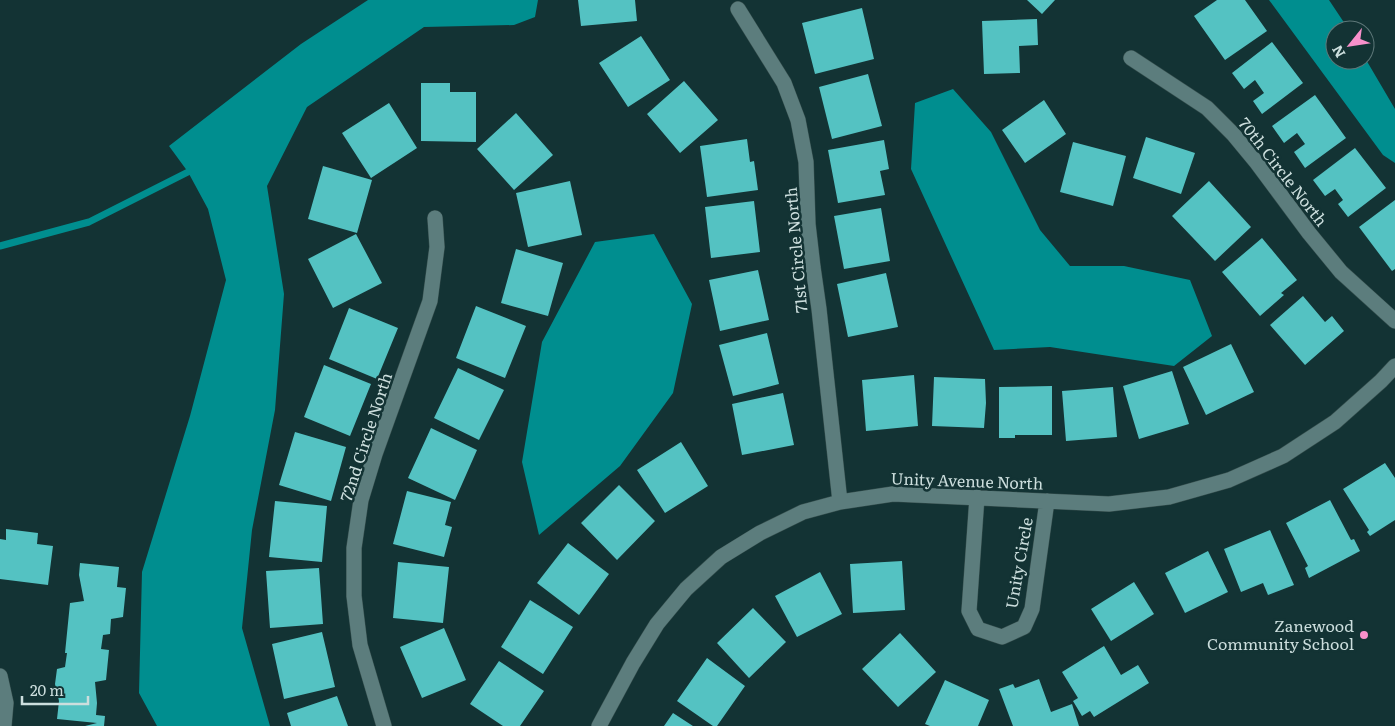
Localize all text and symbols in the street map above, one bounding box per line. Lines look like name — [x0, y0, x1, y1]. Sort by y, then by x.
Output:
north arrow — [1325, 20, 1375, 70]
text: N — [1326, 42, 1349, 62]
street label: 70th Circle North — [1234, 112, 1334, 231]
street label: 71st Circle North — [778, 186, 812, 314]
street label: 72nd Circle North — [333, 369, 397, 504]
street label: Unity Avenue North — [890, 465, 1044, 495]
street label: Unity Circle — [998, 515, 1038, 610]
place label: Zanewood Community School — [1207, 613, 1354, 655]
marker: Zanewood Community School — [1358, 629, 1370, 641]
scale bar — [22, 674, 89, 706]
text: 20 m — [30, 678, 64, 701]

